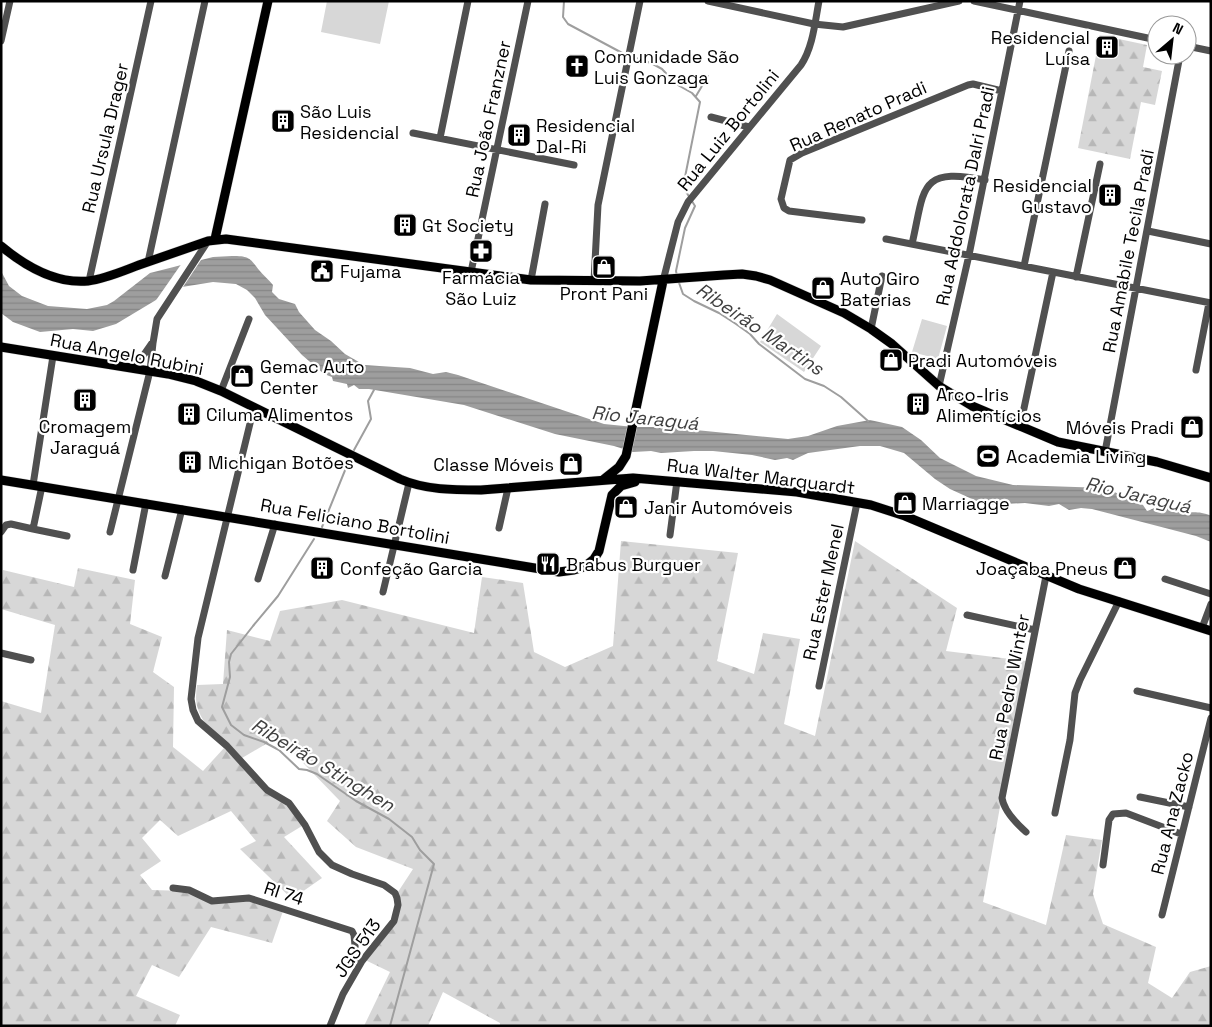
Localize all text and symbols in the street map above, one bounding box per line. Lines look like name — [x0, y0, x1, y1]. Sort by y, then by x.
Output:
north arrow — [1147, 15, 1197, 65]
text: N — [1170, 18, 1186, 39]
place label: Residencial Luísa — [991, 26, 1090, 70]
building icon: Residencial Luísa — [1094, 34, 1120, 60]
street label: Rua João Franzner — [460, 38, 516, 200]
place label: Comunidade São Luis Gonzaga — [594, 45, 739, 89]
church icon: Comunidade São Luis Gonzaga — [564, 53, 590, 79]
street label: Rua Ursula Drager — [77, 60, 134, 215]
street label: Rua Luiz Bortolini — [672, 65, 784, 195]
street label: Rua Renato Pradi — [786, 76, 930, 156]
street label: Rua Addolorata Dalri Pradi — [930, 84, 1000, 308]
place label: São Luis Residencial — [300, 100, 399, 144]
building icon: São Luis Residencial — [270, 108, 296, 134]
place label: Residencial Dal-Ri — [536, 114, 635, 158]
building icon: Residencial Dal-Ri — [506, 122, 532, 148]
street label: Rua Amabile Tecila Pradi — [1097, 147, 1159, 355]
place label: Residencial Gustavo — [993, 174, 1092, 218]
building icon: Residencial Gustavo — [1097, 182, 1123, 208]
building icon: Gt Society — [392, 212, 418, 238]
place label: Gt Society — [422, 214, 514, 237]
pharmacy icon: Farmácia São Luiz — [468, 238, 494, 264]
shop icon: Pront Pani — [591, 254, 617, 280]
public building icon: Fujama — [309, 258, 335, 284]
place label: Fujama — [340, 260, 401, 283]
place label: Farmácia São Luiz — [442, 266, 520, 310]
place label: Auto Giro Baterias — [840, 267, 920, 311]
shop icon: Auto Giro Baterias — [810, 275, 836, 301]
water label: Ribeirão Martins — [691, 277, 829, 381]
place label: Pront Pani — [560, 282, 648, 305]
street label: Rua Angelo Rubini — [48, 328, 206, 380]
shop icon: Pradi Automóveis — [878, 347, 904, 373]
place label: Pradi Automóveis — [908, 349, 1057, 372]
place label: Gemac Auto Center — [260, 355, 365, 399]
shop icon: Gemac Auto Center — [229, 363, 255, 389]
place label: Arco-Iris Alimentícios — [936, 383, 1042, 427]
building icon: Cromagem Jaraguá — [72, 387, 98, 413]
building icon: Arco-Iris Alimentícios — [905, 391, 931, 417]
water label: Rio Jaraguá — [590, 400, 700, 436]
building icon: Ciluma Alimentos — [176, 401, 202, 427]
place label: Ciluma Alimentos — [206, 403, 353, 426]
shop icon: Móveis Pradi — [1179, 414, 1205, 440]
place label: Cromagem Jaraguá — [39, 415, 131, 459]
place label: Móveis Pradi — [1066, 416, 1174, 439]
sports icon: Academia Living — [975, 443, 1001, 469]
place label: Academia Living — [1006, 445, 1146, 468]
building icon: Michigan Botões — [177, 449, 203, 475]
place label: Michigan Botões — [208, 451, 354, 474]
shop icon: Classe Móveis — [558, 451, 584, 477]
place label: Classe Móveis — [433, 453, 554, 476]
street label: Rua Walter Marquardt — [666, 453, 856, 499]
water label: Rio Jaraguá — [1083, 471, 1193, 519]
shop icon: Marriagge — [892, 490, 918, 516]
place label: Marriagge — [922, 492, 1010, 515]
street label: Rua Feliciano Bortolini — [259, 493, 451, 549]
shop icon: Janir Automóveis — [613, 494, 639, 520]
place label: Janir Automóveis — [644, 496, 793, 519]
street label: Rua Ester Menel — [797, 522, 849, 662]
restaurant icon: Brabus Burguer — [535, 551, 561, 577]
place label: Brabus Burguer — [566, 553, 701, 576]
building icon: Confeção Garcia — [309, 555, 335, 581]
shop icon: Joaçaba Pneus — [1112, 555, 1138, 581]
place label: Confeção Garcia — [340, 557, 482, 580]
place label: Joaçaba Pneus — [976, 557, 1108, 580]
street label: Rua Pedro Winter — [984, 612, 1035, 762]
water label: Ribeirão Stinghen — [247, 712, 399, 818]
street label: Rua Ana Zacko — [1146, 749, 1198, 877]
street label: RI 74 — [261, 876, 307, 910]
street label: JGS 513 — [328, 914, 386, 982]

